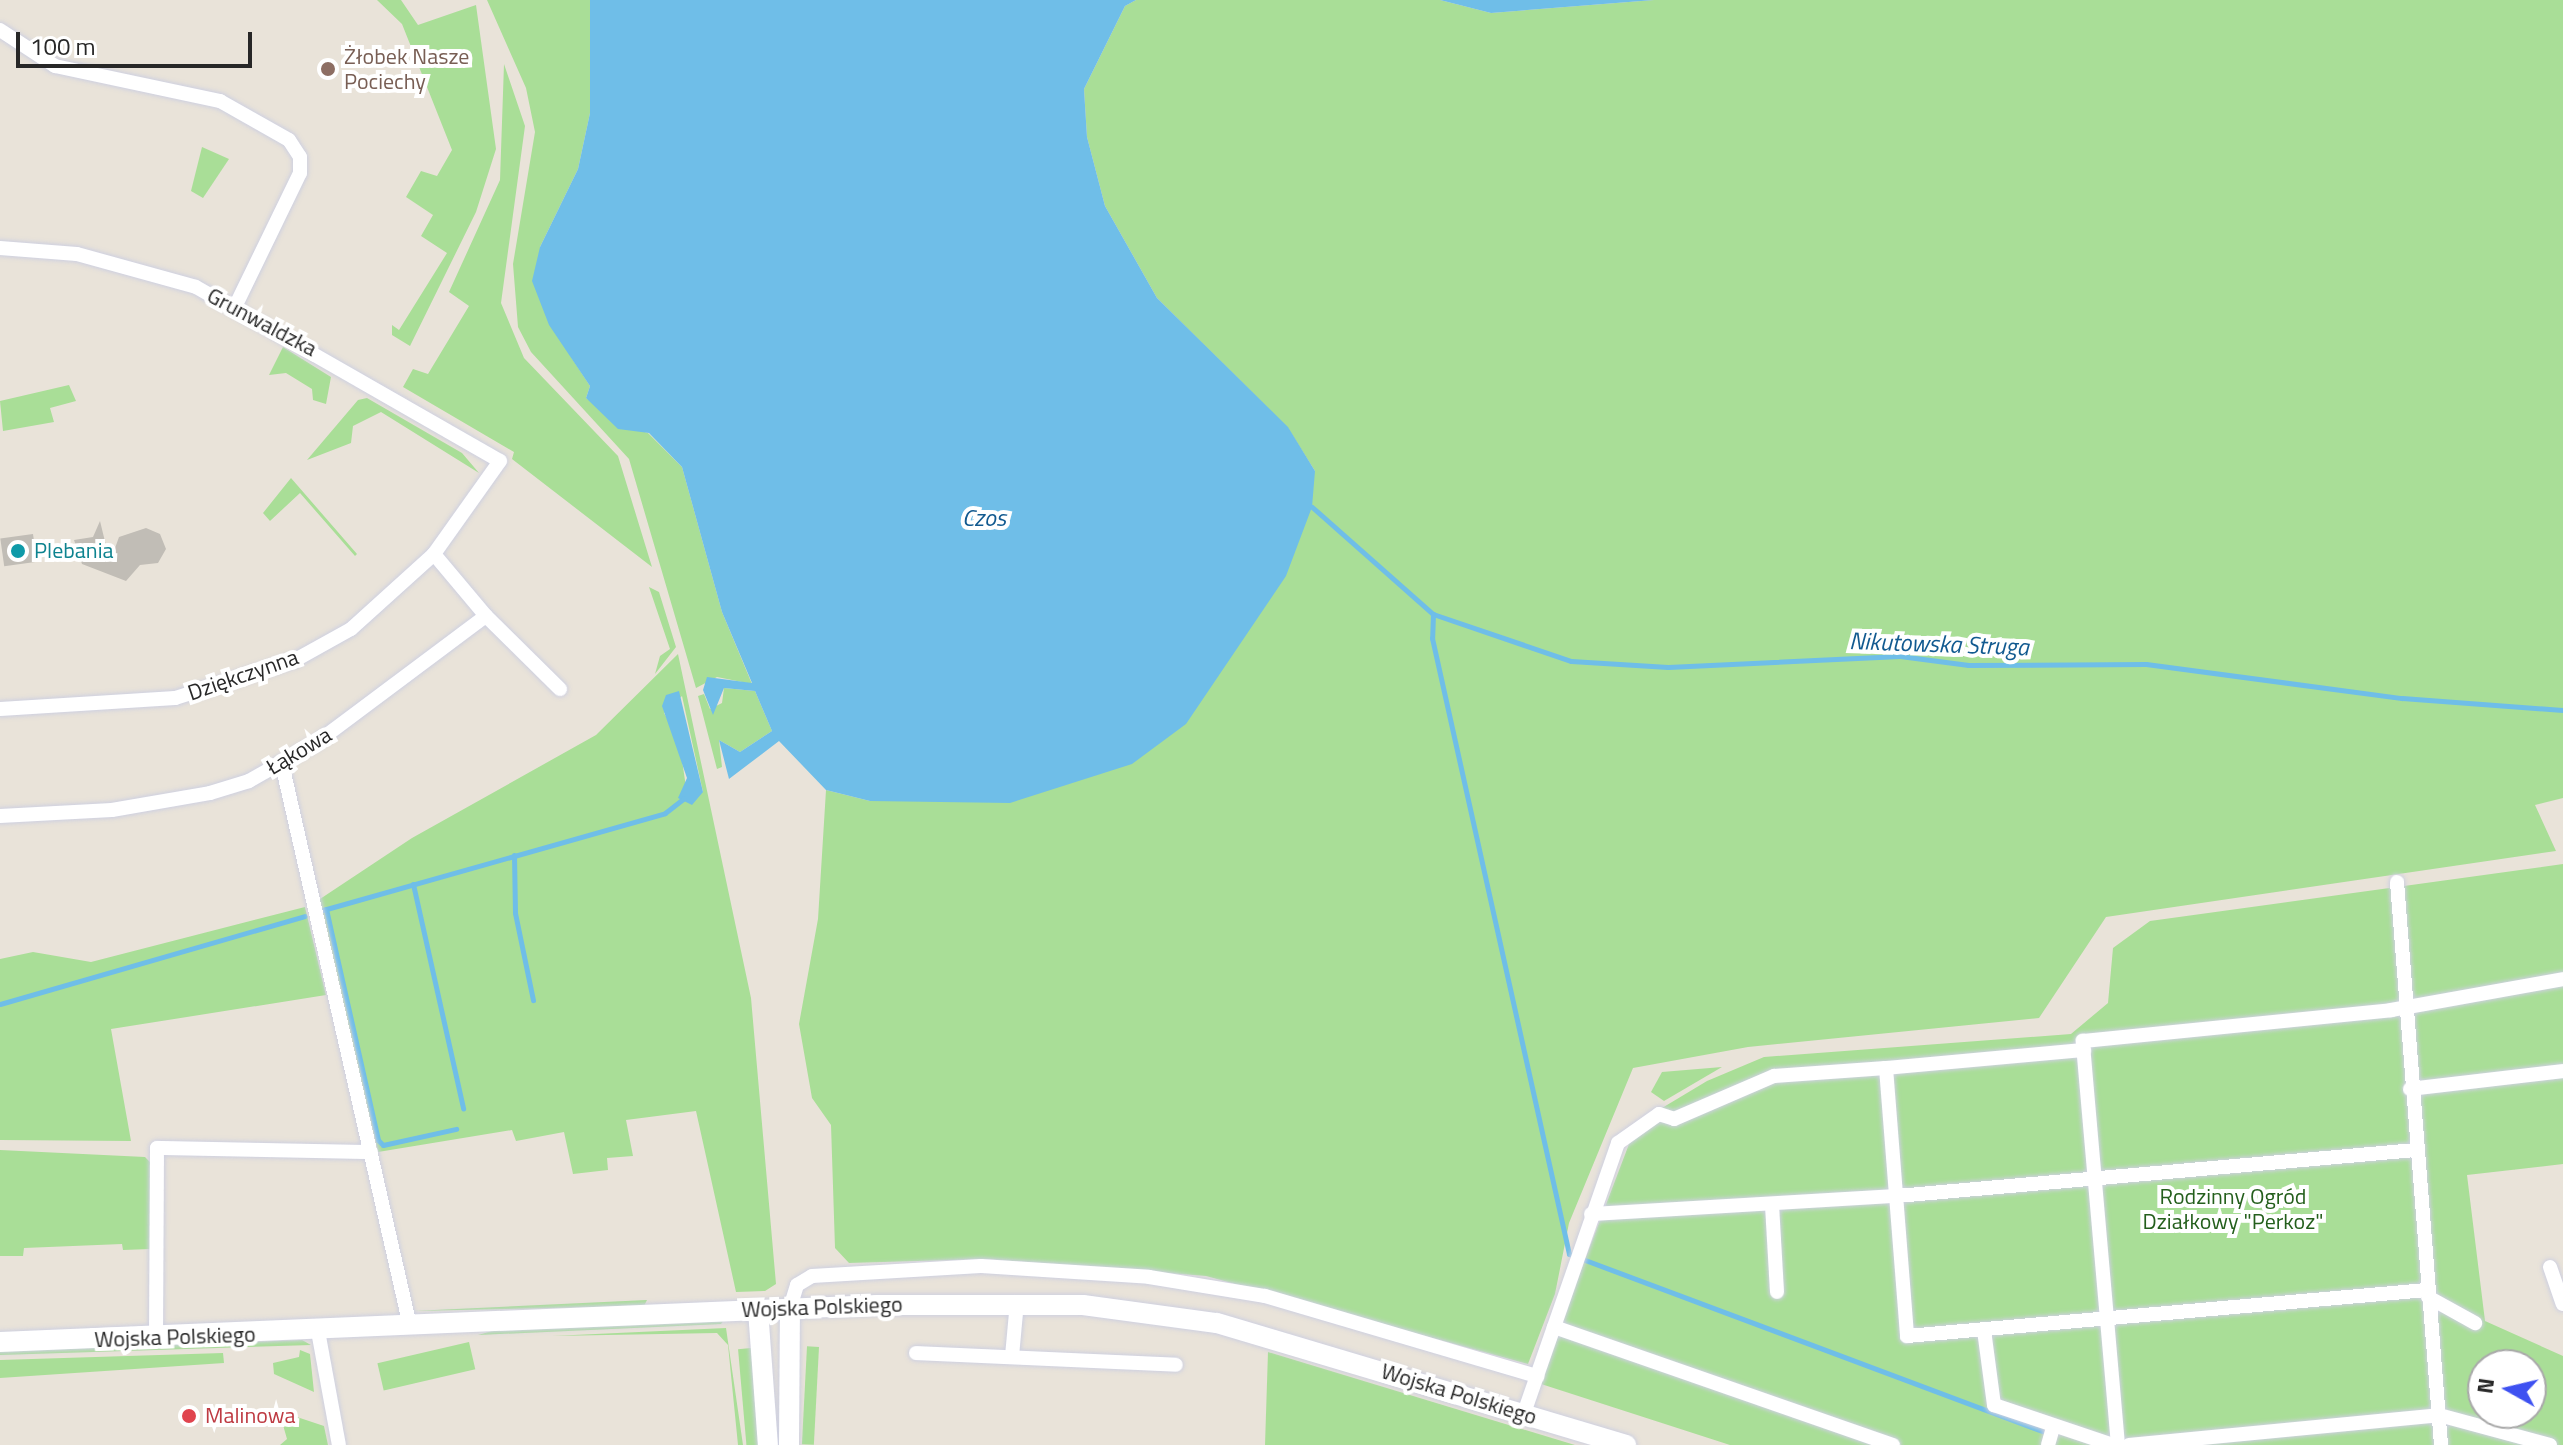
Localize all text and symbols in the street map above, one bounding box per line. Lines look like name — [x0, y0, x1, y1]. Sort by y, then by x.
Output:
scale bar — [20, 16, 256, 66]
text: 100 m — [30, 28, 96, 64]
place label: Żłobek Nasze Pociechy — [344, 43, 469, 94]
marker: Żłobek Nasze Pociechy — [319, 60, 337, 78]
street label: Grunwaldzka — [203, 282, 321, 362]
water label: Czos — [962, 504, 1006, 532]
place label: Plebania — [34, 538, 113, 564]
marker: Plebania — [9, 542, 27, 560]
water label: Nikutowska Struga — [1849, 626, 2029, 662]
street label: Dziękczynna — [184, 644, 302, 706]
street label: Łąkowa — [262, 721, 336, 781]
park label: Rodzinny Ogród Działkowy "Perkoz" — [2143, 1183, 2323, 1234]
street label: Wojska Polskiego — [741, 1291, 903, 1323]
street label: Wojska Polskiego — [94, 1321, 256, 1353]
north arrow — [2467, 1349, 2547, 1429]
street label: Wojska Polskiego — [1378, 1358, 1540, 1430]
text: N — [2467, 1376, 2503, 1396]
place label: Malinowa — [205, 1403, 295, 1429]
marker: Malinowa — [180, 1407, 198, 1425]

